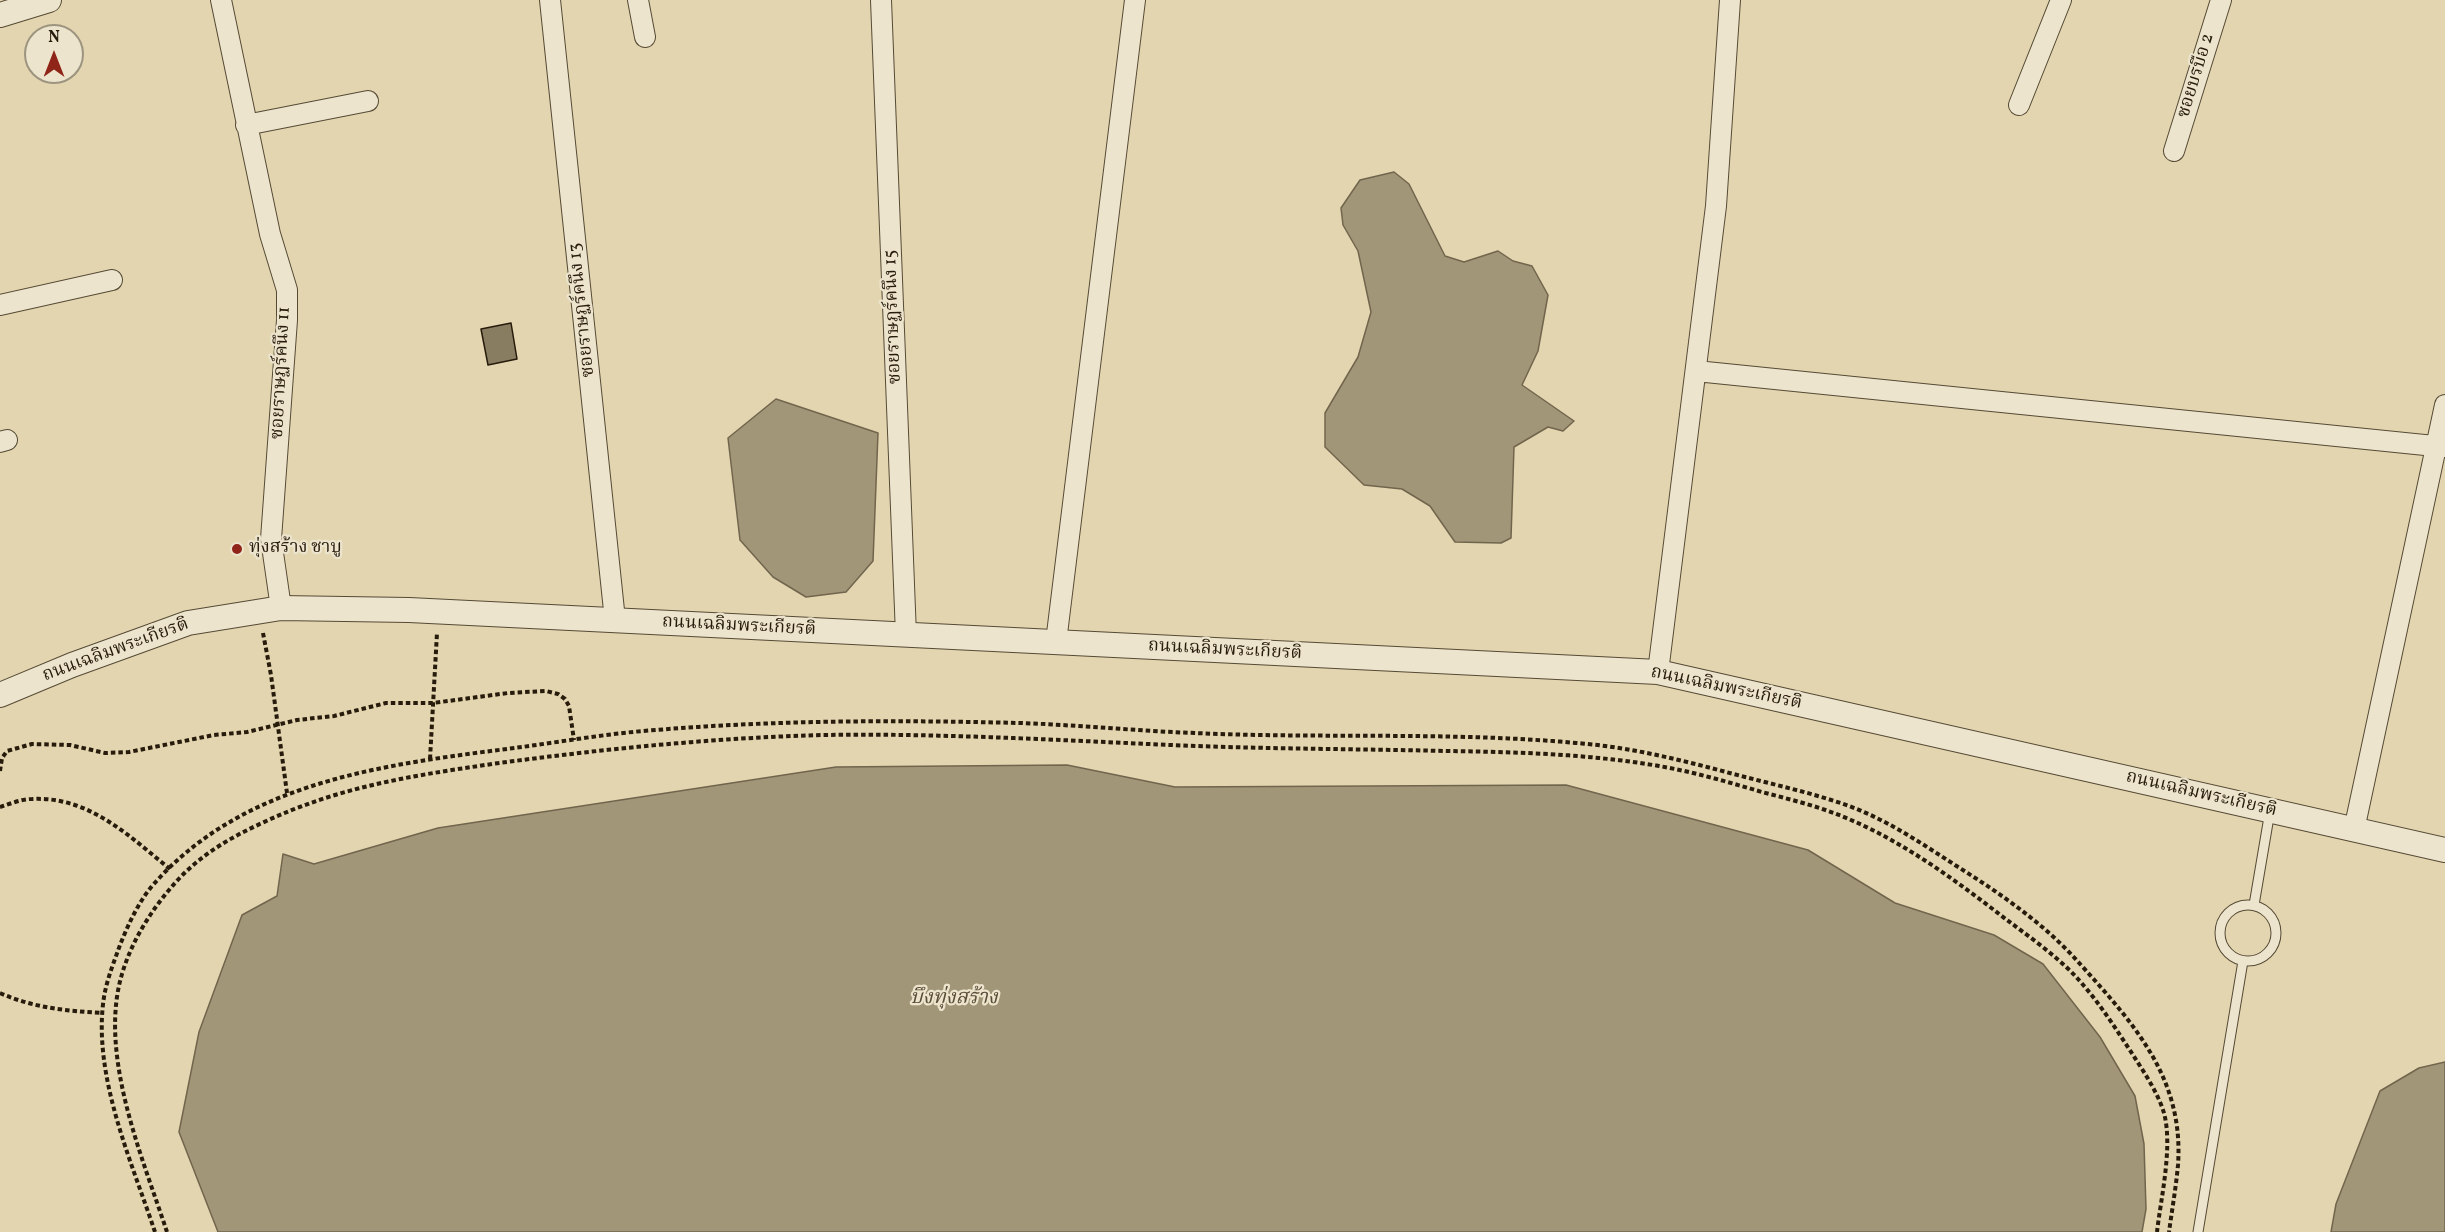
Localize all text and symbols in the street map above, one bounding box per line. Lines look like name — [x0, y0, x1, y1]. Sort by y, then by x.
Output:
north arrow — [24, 24, 84, 84]
text: N — [48, 27, 60, 49]
street label: ซอยบรบือ 2 — [2174, 31, 2220, 121]
street label: ซอยราษฏร์คนึง 13 — [565, 242, 601, 378]
street label: ซอยราษฏร์คนึง 15 — [881, 249, 907, 385]
street label: ซอยราษฏร์คนึง 11 — [268, 306, 296, 440]
place label: ทุ่งสร้าง ชาบู — [249, 538, 342, 560]
marker: ทุ่งสร้าง ชาบู — [230, 542, 244, 556]
street label: ถนนเฉลิมพระเกียรติ — [661, 612, 817, 642]
street label: ถนนเฉลิมพระเกียรติ — [40, 614, 192, 688]
street label: ถนนเฉลิมพระเกียรติ — [1147, 636, 1303, 666]
street label: ถนนเฉลิมพระเกียรติ — [1648, 662, 1804, 716]
street label: ถนนเฉลิมพระเกียรติ — [2123, 767, 2279, 823]
water label: บึงทุ่งสร้าง — [910, 987, 998, 1011]

